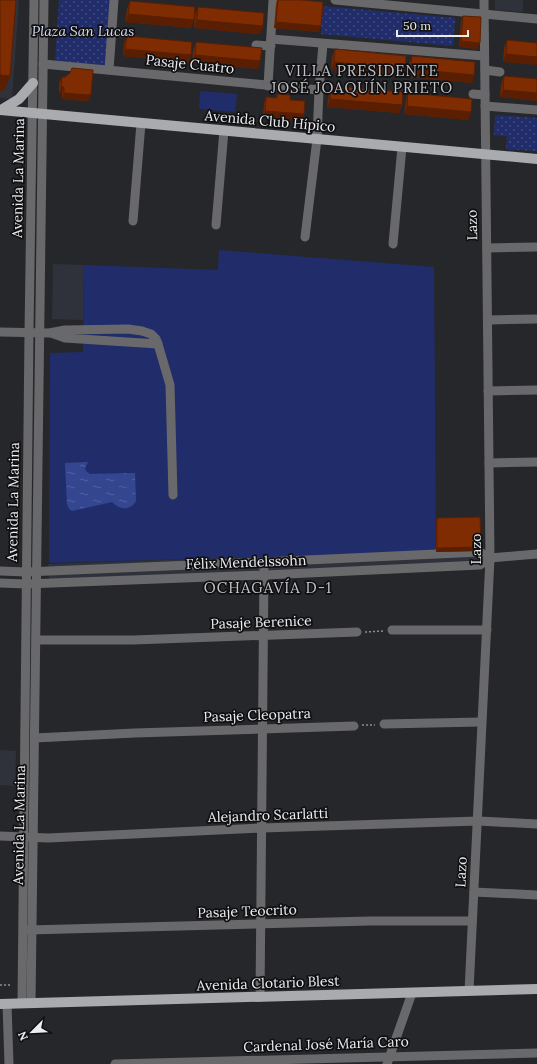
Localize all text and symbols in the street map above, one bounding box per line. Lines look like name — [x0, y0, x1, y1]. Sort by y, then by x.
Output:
scale bar — [397, 12, 468, 38]
text: 50 m — [403, 18, 431, 33]
park label: Plaza San Lucas — [32, 22, 134, 40]
street label: Pasaje Cuatro — [145, 50, 235, 78]
district label: VILLA PRESIDENTE JOSÉ JOAQUÍN PRIETO — [270, 61, 453, 97]
street label: Avenida Club Hípico — [203, 106, 336, 136]
street label: Avenida La Marina — [8, 118, 28, 239]
street label: Lazo — [463, 209, 481, 241]
street label: Avenida La Marina — [3, 442, 23, 563]
street label: Lazo — [467, 534, 485, 564]
street label: Félix Mendelssohn — [185, 551, 307, 573]
district label: OCHAGAVÍA D-1 — [204, 578, 332, 597]
street label: Pasaje Berenice — [210, 611, 312, 633]
street label: Pasaje Cleopatra — [203, 704, 311, 726]
street label: Avenida La Marina — [9, 765, 29, 886]
street label: Alejandro Scarlatti — [207, 804, 328, 826]
street label: Lazo — [451, 856, 471, 888]
street label: Pasaje Teocrito — [197, 900, 297, 922]
street label: Avenida Clotario Blest — [195, 971, 340, 995]
north arrow — [12, 1012, 52, 1052]
text: N — [15, 1029, 31, 1043]
street label: Cardenal José María Caro — [243, 1032, 409, 1056]

